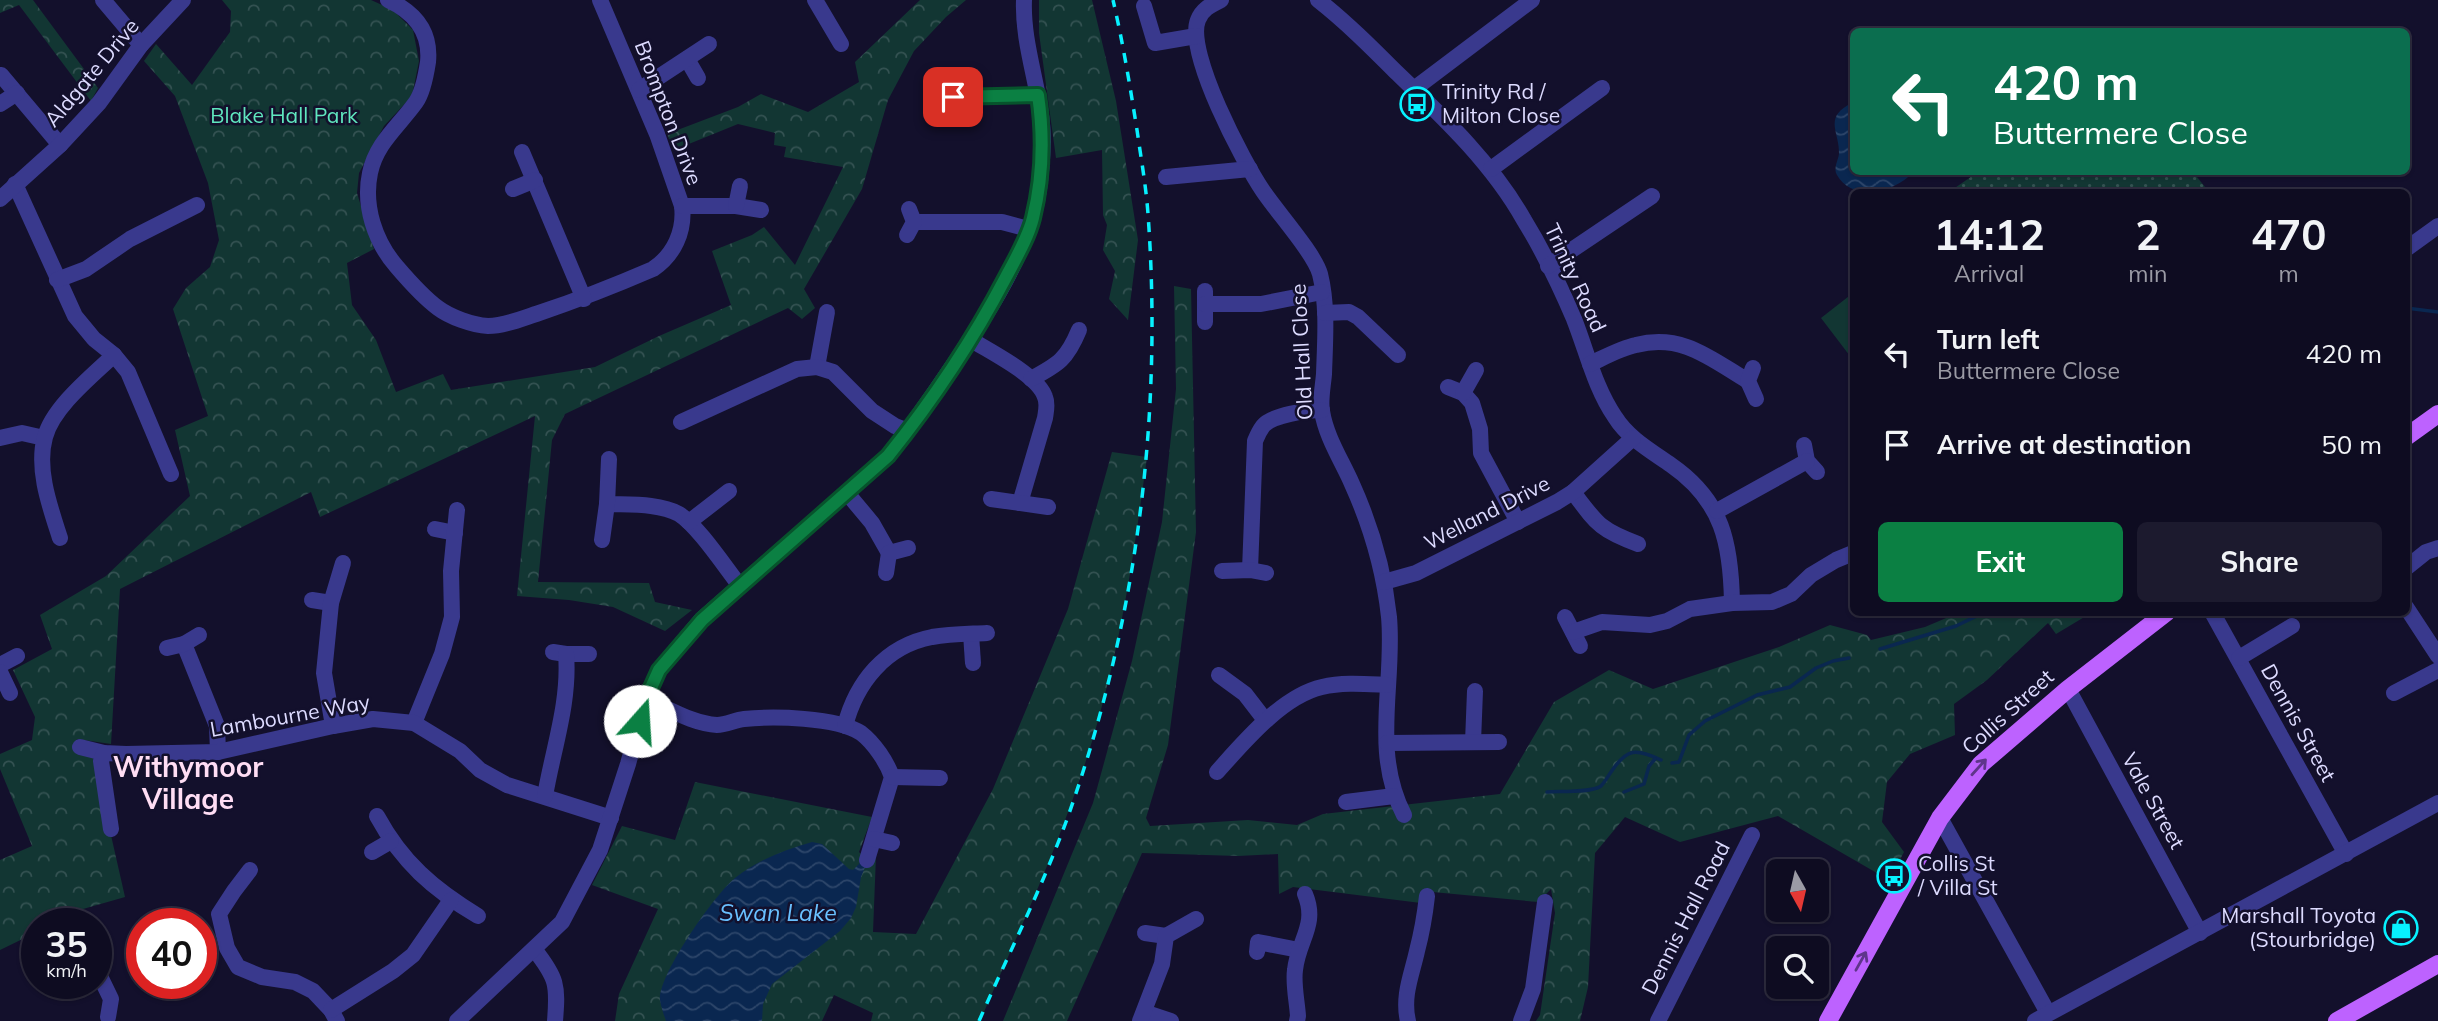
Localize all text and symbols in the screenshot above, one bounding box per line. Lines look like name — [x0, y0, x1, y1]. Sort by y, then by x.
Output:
street label: Aldgate Drive — [38, 13, 144, 132]
street label: Brompton Drive — [629, 37, 708, 188]
text: 420 m — [1993, 51, 2139, 112]
icon: left — [1878, 56, 1969, 147]
pin — [923, 67, 983, 127]
icon: arrive — [934, 78, 972, 116]
place label: Trinity Rd / Milton Close — [1442, 78, 1560, 128]
bus stop icon: Trinity Rd / Milton Close — [1398, 85, 1436, 123]
park label: Blake Hall Park — [210, 102, 358, 128]
text: Buttermere Close — [1993, 112, 2248, 152]
text: 14:12 — [1934, 208, 2045, 261]
text: 2 — [2135, 208, 2160, 261]
text: 470 — [2251, 208, 2326, 261]
street label: Trinity Road — [1539, 219, 1612, 336]
text: Arrival — [1954, 259, 2024, 288]
text: min — [2128, 259, 2167, 288]
text: m — [2279, 259, 2299, 288]
street label: Old Hall Close — [1284, 283, 1318, 421]
text: Turn left — [1937, 323, 2039, 356]
icon: left — [1878, 335, 1916, 373]
text: 420 m — [2306, 337, 2382, 370]
text: Buttermere Close — [1937, 356, 2120, 385]
icon: arrive — [1878, 426, 1916, 464]
text: Arrive at destination — [1937, 428, 2192, 461]
text: 50 m — [2321, 428, 2382, 461]
street label: Welland Drive — [1419, 469, 1554, 555]
button: Exit — [1878, 522, 2123, 602]
button: Share — [2137, 522, 2382, 602]
street label: Dennis Street — [2256, 659, 2342, 786]
street label: Collis Street — [1956, 663, 2059, 759]
position arrow — [603, 684, 677, 758]
street label: Lambourne Way — [208, 688, 372, 742]
street label: Vale Street — [2117, 748, 2191, 853]
district label: Withymoor Village — [113, 749, 263, 816]
one-way arrow — [1971, 758, 1987, 776]
street label: Dennis Hall Road — [1635, 837, 1735, 998]
place label: Collis St / Villa St — [1917, 850, 1998, 900]
bus stop icon: Collis St / Villa St — [1875, 857, 1913, 895]
north arrow — [1766, 859, 1829, 922]
map controls — [1766, 859, 1829, 999]
water label: Swan Lake — [719, 898, 837, 927]
place label: Marshall Toyota (Stourbridge) — [2221, 902, 2376, 952]
speed limit sign: 40 — [126, 908, 217, 999]
shop icon: Marshall Toyota (Stourbridge) — [2382, 909, 2420, 947]
text: 35 — [45, 922, 88, 966]
button: search — [1766, 936, 1829, 999]
one-way arrow — [1854, 952, 1868, 972]
text: km/h — [46, 959, 87, 982]

